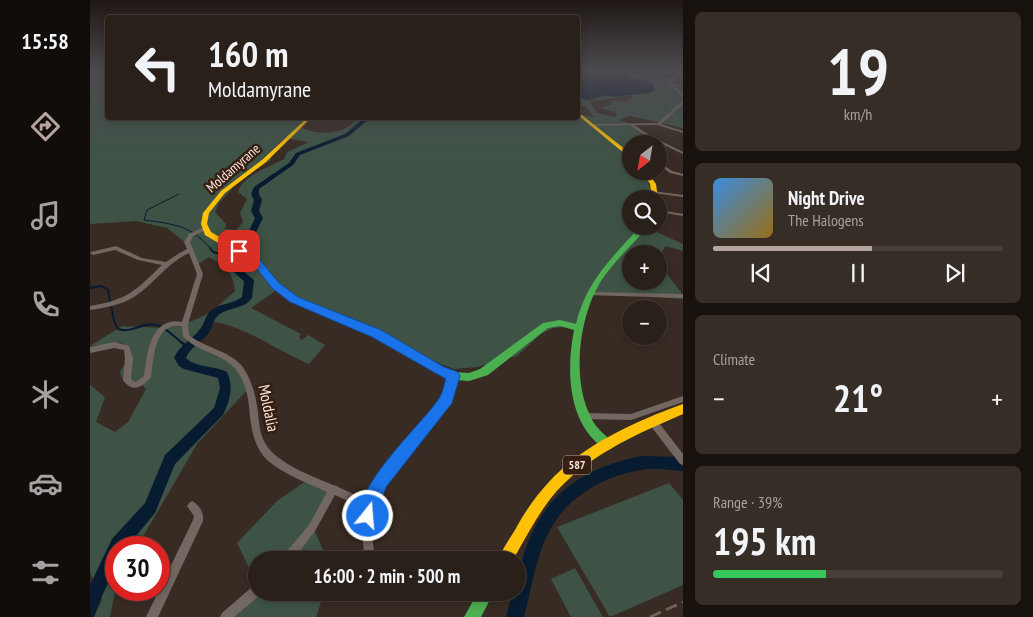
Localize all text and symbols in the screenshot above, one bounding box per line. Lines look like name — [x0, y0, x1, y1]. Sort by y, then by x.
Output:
text: 15:58 — [21, 27, 69, 55]
text: 19 — [827, 29, 889, 113]
text: 160 m — [208, 31, 289, 77]
icon: left — [125, 35, 190, 100]
text: Moldamyrane — [208, 75, 311, 103]
text: km/h — [844, 104, 872, 124]
icon: directions — [28, 109, 63, 144]
north arrow — [622, 135, 668, 180]
map controls — [622, 135, 667, 345]
street label: Moldamyrane — [202, 140, 264, 196]
text: Night Drive — [788, 186, 865, 210]
button: search — [622, 190, 667, 235]
icon: music — [28, 198, 63, 233]
text: The Halogens — [788, 210, 864, 230]
pin — [218, 230, 260, 272]
icon: arrive — [225, 237, 253, 265]
button: + — [622, 245, 667, 290]
icon: previous — [747, 259, 775, 287]
icon: pause — [844, 259, 872, 287]
icon: next — [941, 259, 969, 287]
icon: phone — [28, 287, 63, 322]
button: − — [622, 300, 667, 345]
text: Climate — [713, 349, 755, 369]
text: 21° — [833, 373, 883, 422]
icon: climate — [28, 377, 63, 412]
text: − — [713, 380, 725, 417]
text: + — [991, 380, 1003, 417]
street label: Moldalia — [254, 383, 284, 433]
road number: 587 — [563, 456, 591, 474]
icon: car — [28, 466, 63, 501]
position arrow — [341, 489, 393, 541]
text: Range · 39% — [713, 492, 782, 512]
text: 195 km — [713, 516, 816, 565]
speed limit sign: 30 — [105, 536, 170, 601]
icon: filters — [28, 555, 63, 590]
text: 16:00 · 2 min · 500 m — [314, 564, 460, 588]

